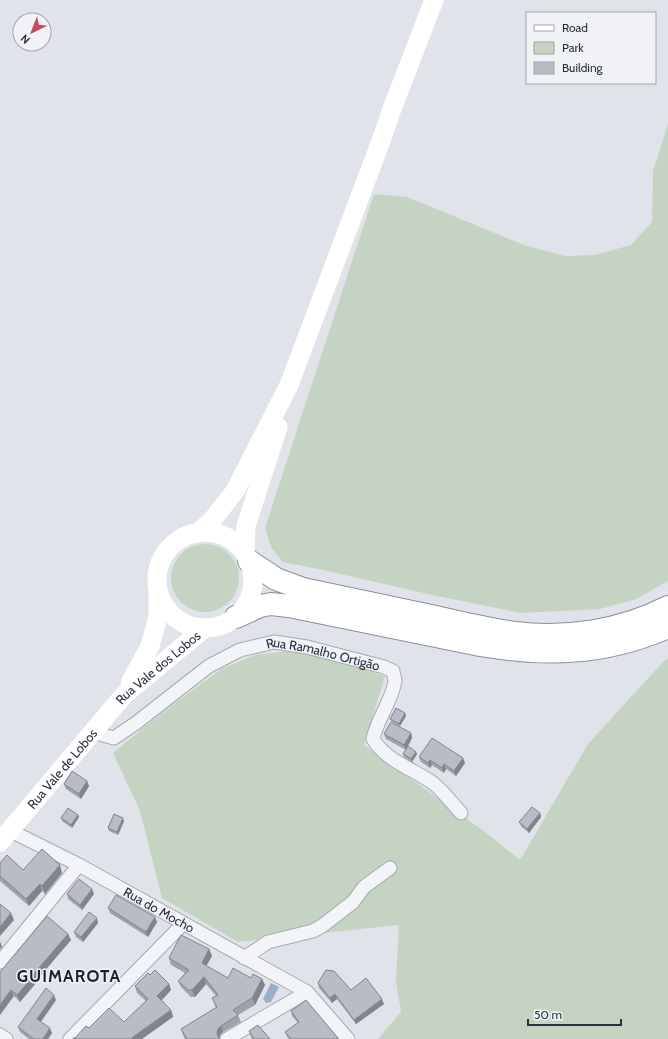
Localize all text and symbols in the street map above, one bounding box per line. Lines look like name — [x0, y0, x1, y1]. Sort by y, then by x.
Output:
north arrow — [12, 12, 52, 52]
legend — [526, 12, 656, 84]
text: Road — [562, 20, 588, 35]
text: N — [18, 32, 33, 47]
text: Park — [562, 40, 584, 55]
text: Building — [562, 60, 604, 75]
street label: Rua Vale dos Lobos — [112, 627, 204, 707]
street label: Rua Ramalho Ortigão — [264, 634, 382, 674]
street label: Rua Vale de Lobos — [24, 725, 101, 812]
street label: Rua do Mocho — [121, 884, 197, 936]
district label: GUIMAROTA — [17, 966, 121, 986]
scale bar — [528, 1001, 621, 1027]
text: 50 m — [534, 1007, 562, 1022]

